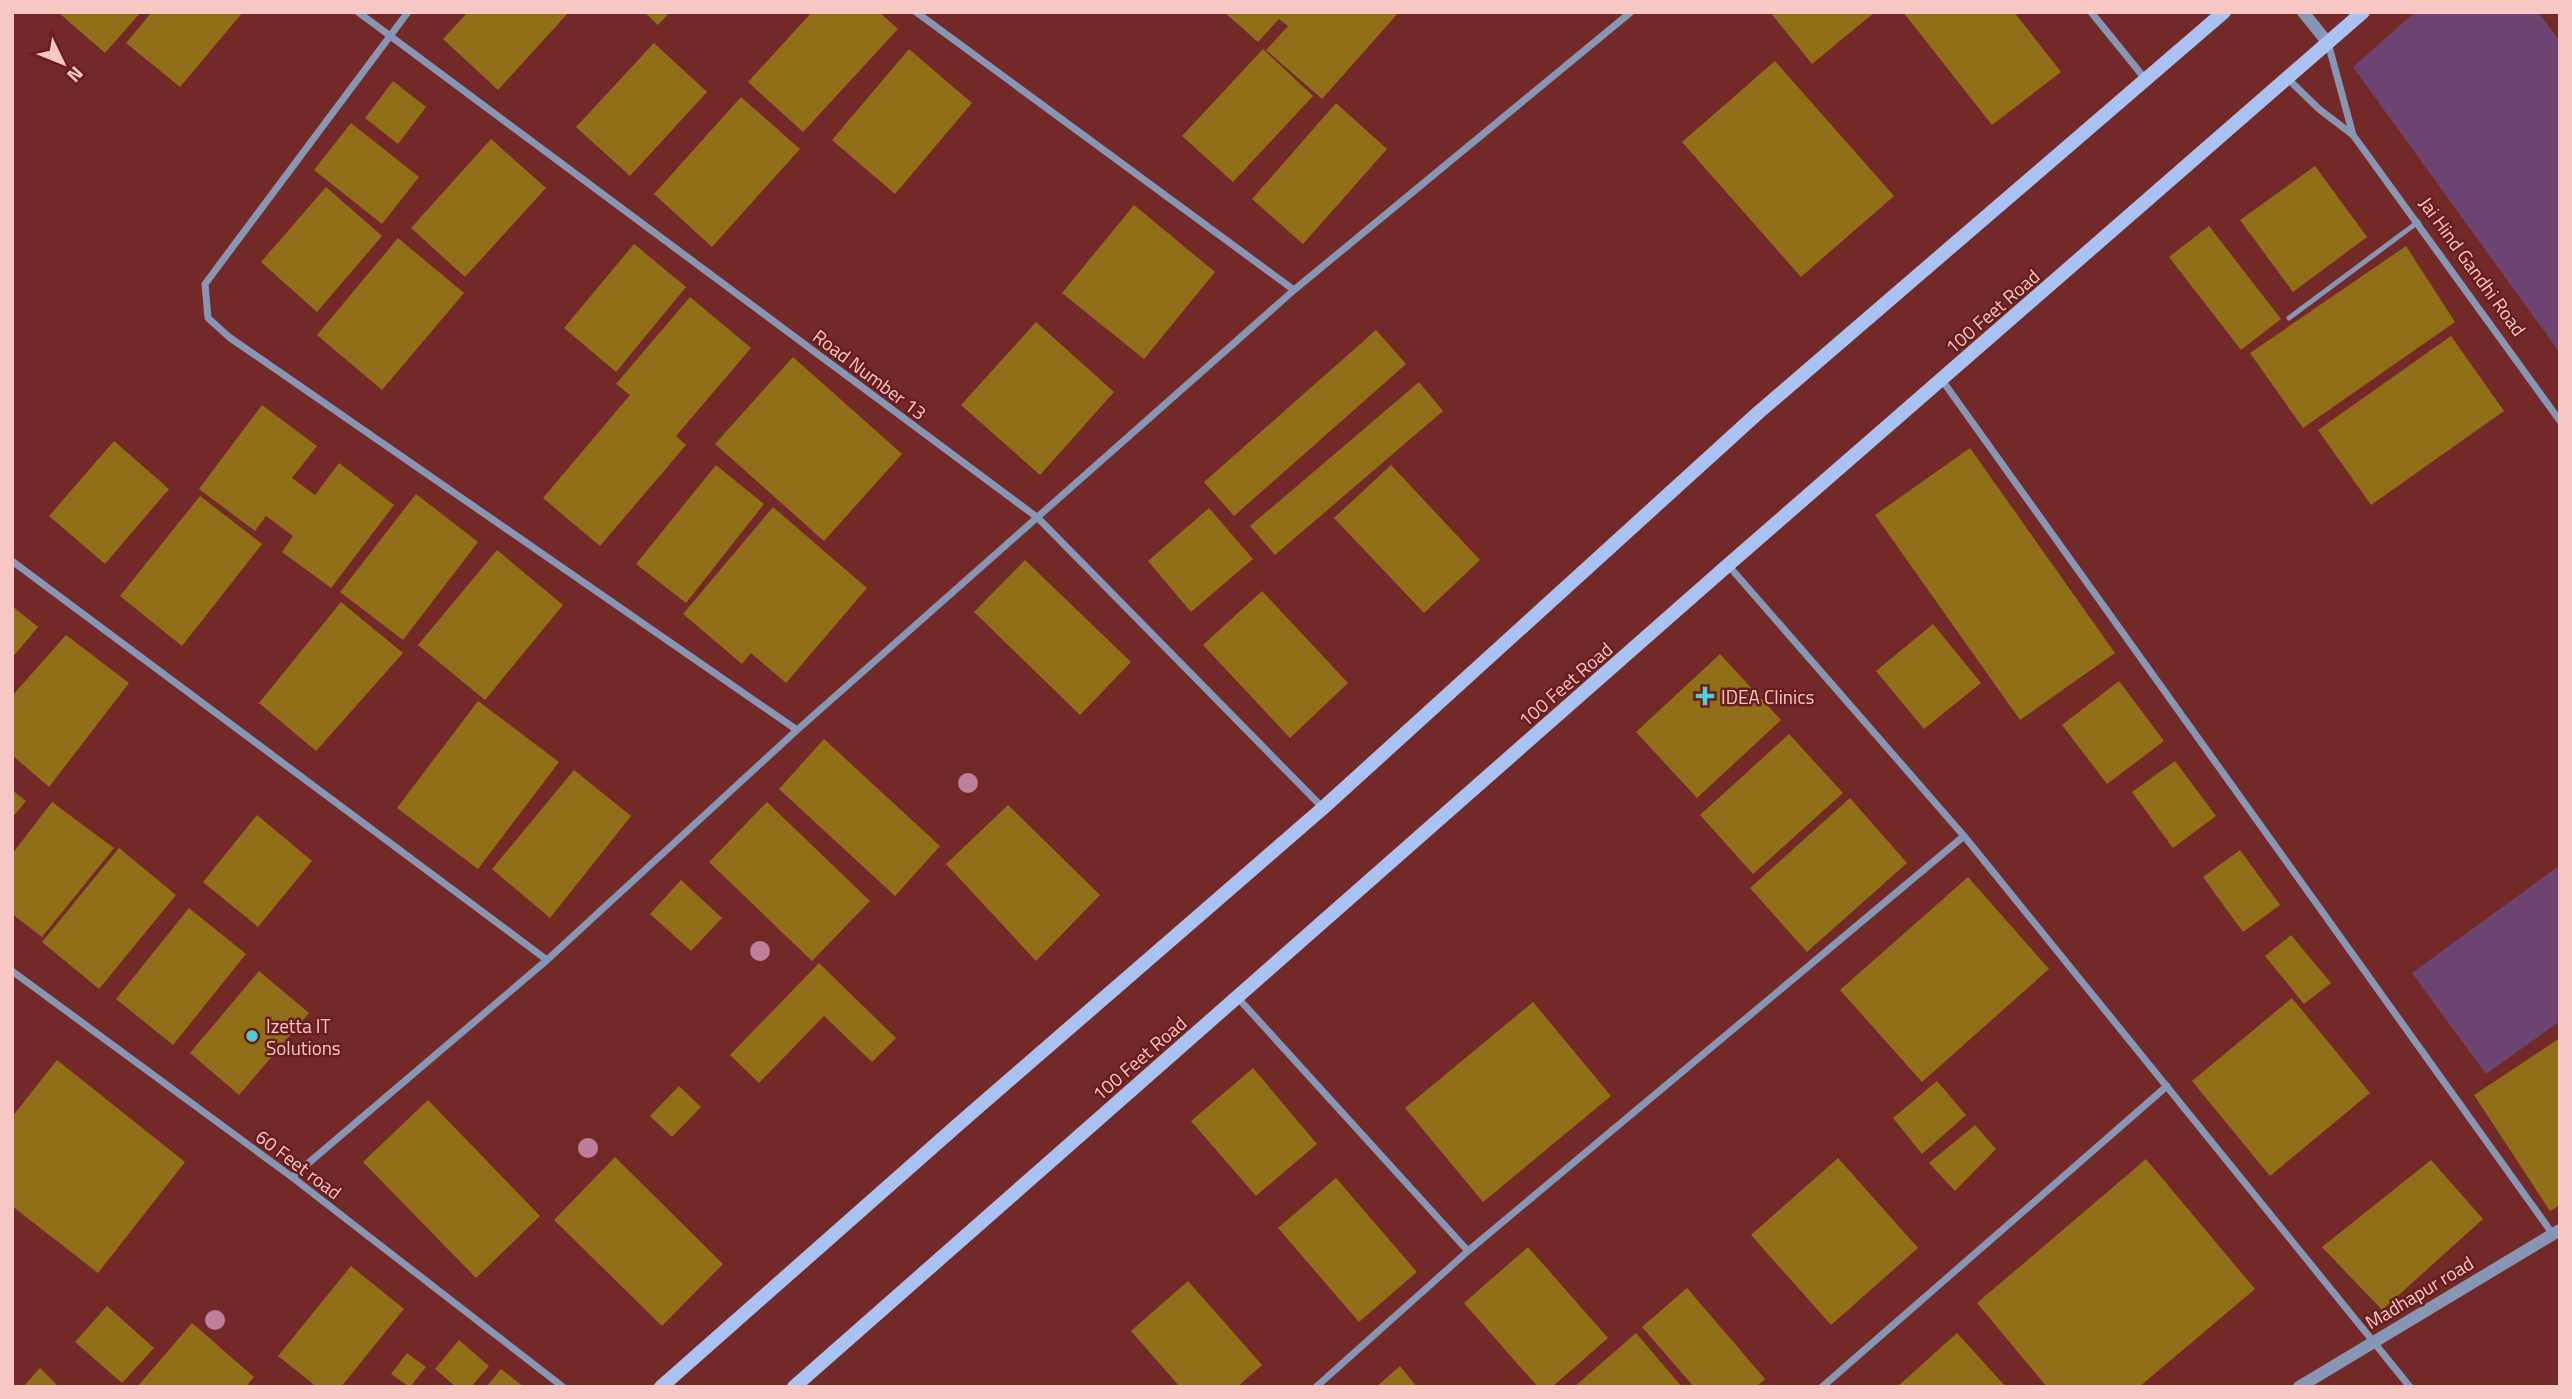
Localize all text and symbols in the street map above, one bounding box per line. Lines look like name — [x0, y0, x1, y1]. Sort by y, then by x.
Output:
north arrow — [28, 28, 98, 98]
text: N — [61, 60, 91, 90]
street label: Jai Hind Gandhi Road — [2413, 190, 2533, 342]
street label: 100 Feet Road — [1938, 262, 2046, 360]
street label: Road Number 13 — [807, 322, 933, 426]
street label: 100 Feet Road — [1511, 635, 1619, 733]
place label: IDEA Clinics — [1721, 682, 1814, 711]
marker: IDEA Clinics — [1695, 686, 1715, 706]
street label: 100 Feet Road — [1085, 1009, 1193, 1107]
place label: Izetta IT Solutions — [266, 1011, 341, 1062]
marker: Izetta IT Solutions — [244, 1028, 260, 1044]
street label: 60 Feet road — [250, 1122, 348, 1206]
street label: Madhapur road — [2359, 1248, 2479, 1336]

